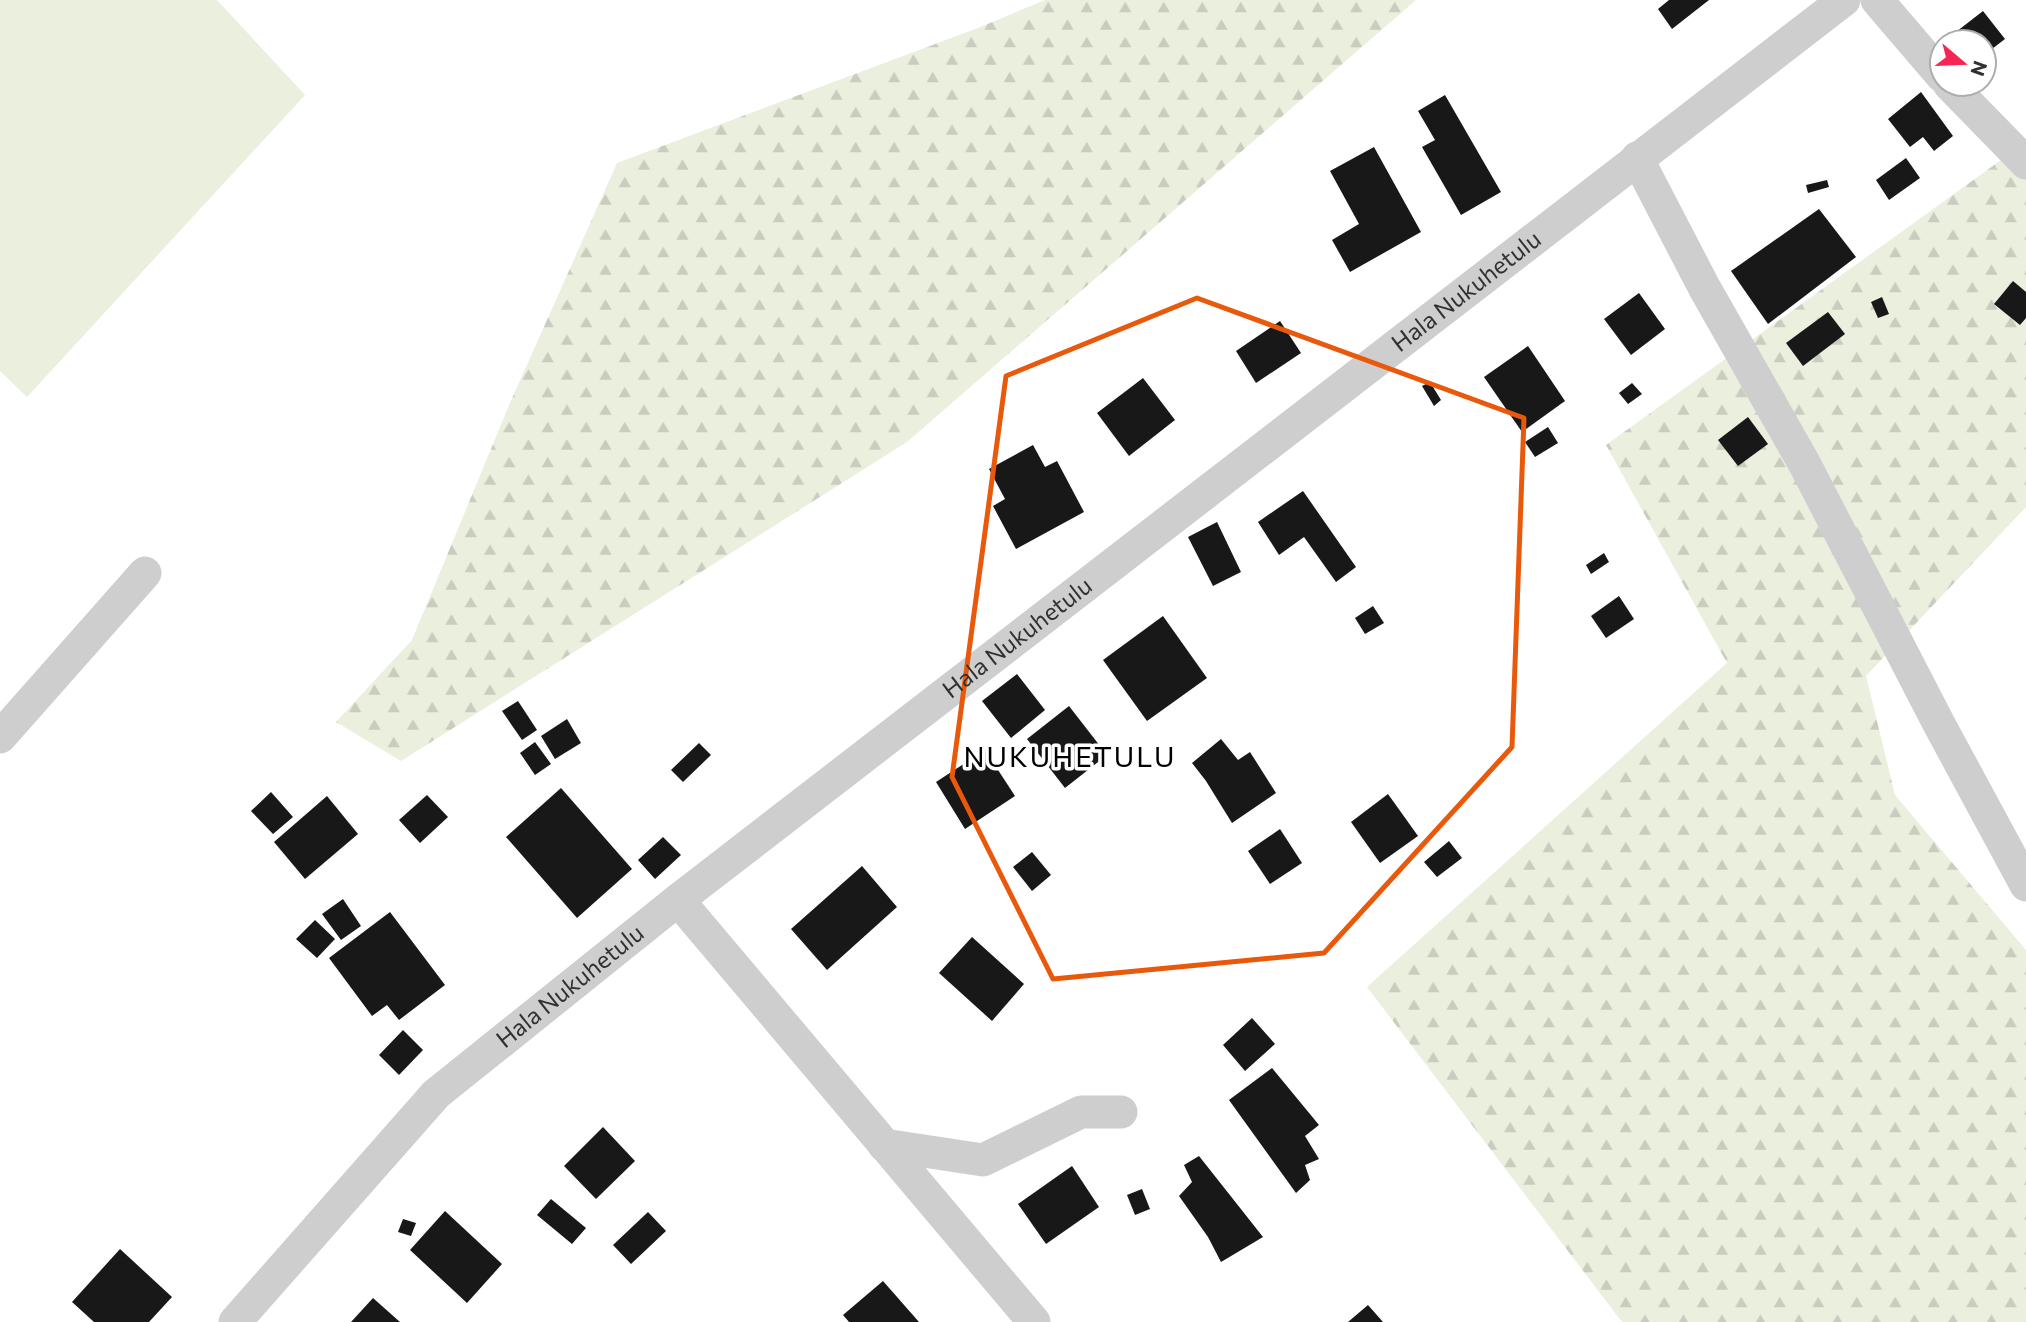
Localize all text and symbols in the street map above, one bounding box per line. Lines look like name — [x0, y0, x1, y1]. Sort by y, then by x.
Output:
north arrow — [1928, 28, 1998, 98]
text: N — [1966, 58, 1993, 79]
street label: Hala Nukuhetulu — [1385, 224, 1546, 357]
street label: Hala Nukuhetulu — [936, 570, 1097, 703]
district label: NUKUHETULU — [963, 739, 1177, 773]
street label: Hala Nukuhetulu — [490, 917, 649, 1053]

